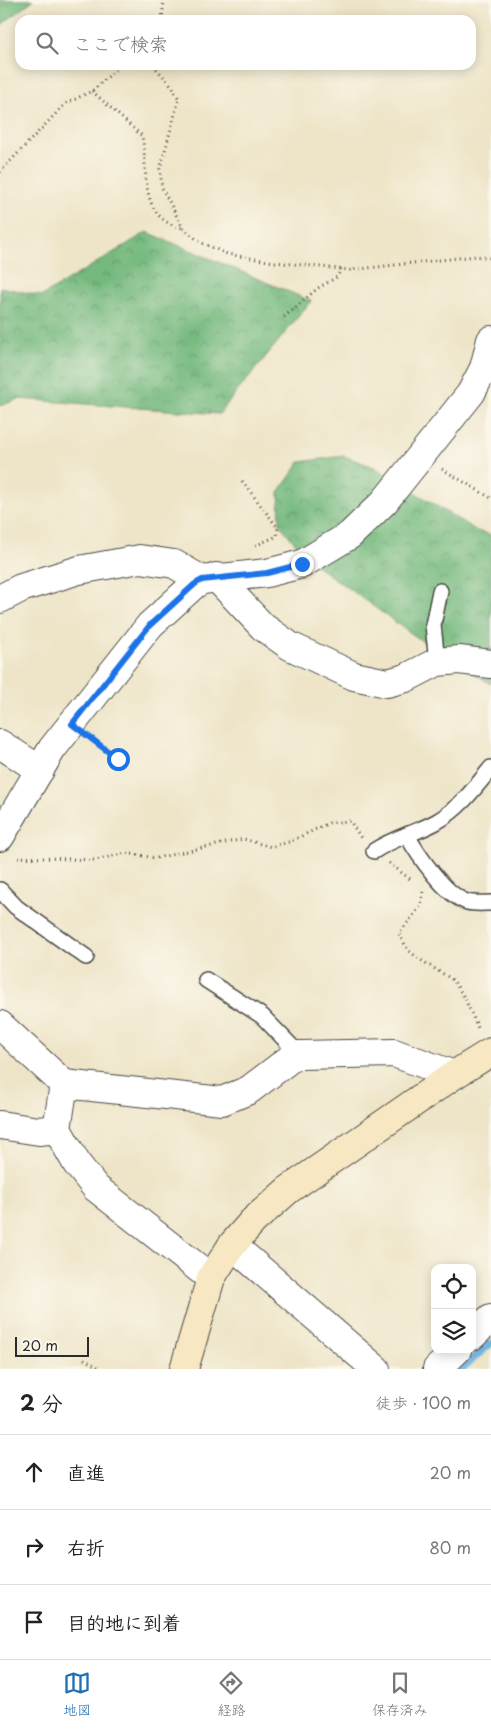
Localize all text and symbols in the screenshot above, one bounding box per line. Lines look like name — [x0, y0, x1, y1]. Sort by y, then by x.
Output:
search box — [15, 15, 476, 70]
icon: search — [33, 29, 61, 57]
text: ここで検索 — [73, 29, 168, 57]
route end — [291, 553, 314, 576]
route start — [107, 748, 130, 771]
map controls — [431, 1264, 476, 1354]
button: locate — [431, 1264, 476, 1309]
button: layers — [431, 1309, 476, 1354]
scale bar — [15, 1334, 89, 1357]
text: 20 m — [22, 1335, 58, 1356]
text: 2 分 — [20, 1386, 62, 1418]
text: 徒歩 · 100 m — [376, 1390, 471, 1414]
icon: ahead — [20, 1458, 48, 1486]
text: 直進 — [67, 1458, 105, 1486]
text: 20 m — [430, 1460, 471, 1484]
icon: right — [20, 1533, 48, 1561]
text: 右折 — [67, 1533, 105, 1561]
text: 80 m — [429, 1535, 471, 1559]
icon: arrive — [20, 1608, 48, 1636]
text: 目的地に到着 — [67, 1608, 181, 1636]
tab: 地図 — [63, 1669, 91, 1720]
tab: 経路 — [217, 1669, 245, 1720]
tab: 保存済み — [372, 1669, 428, 1720]

